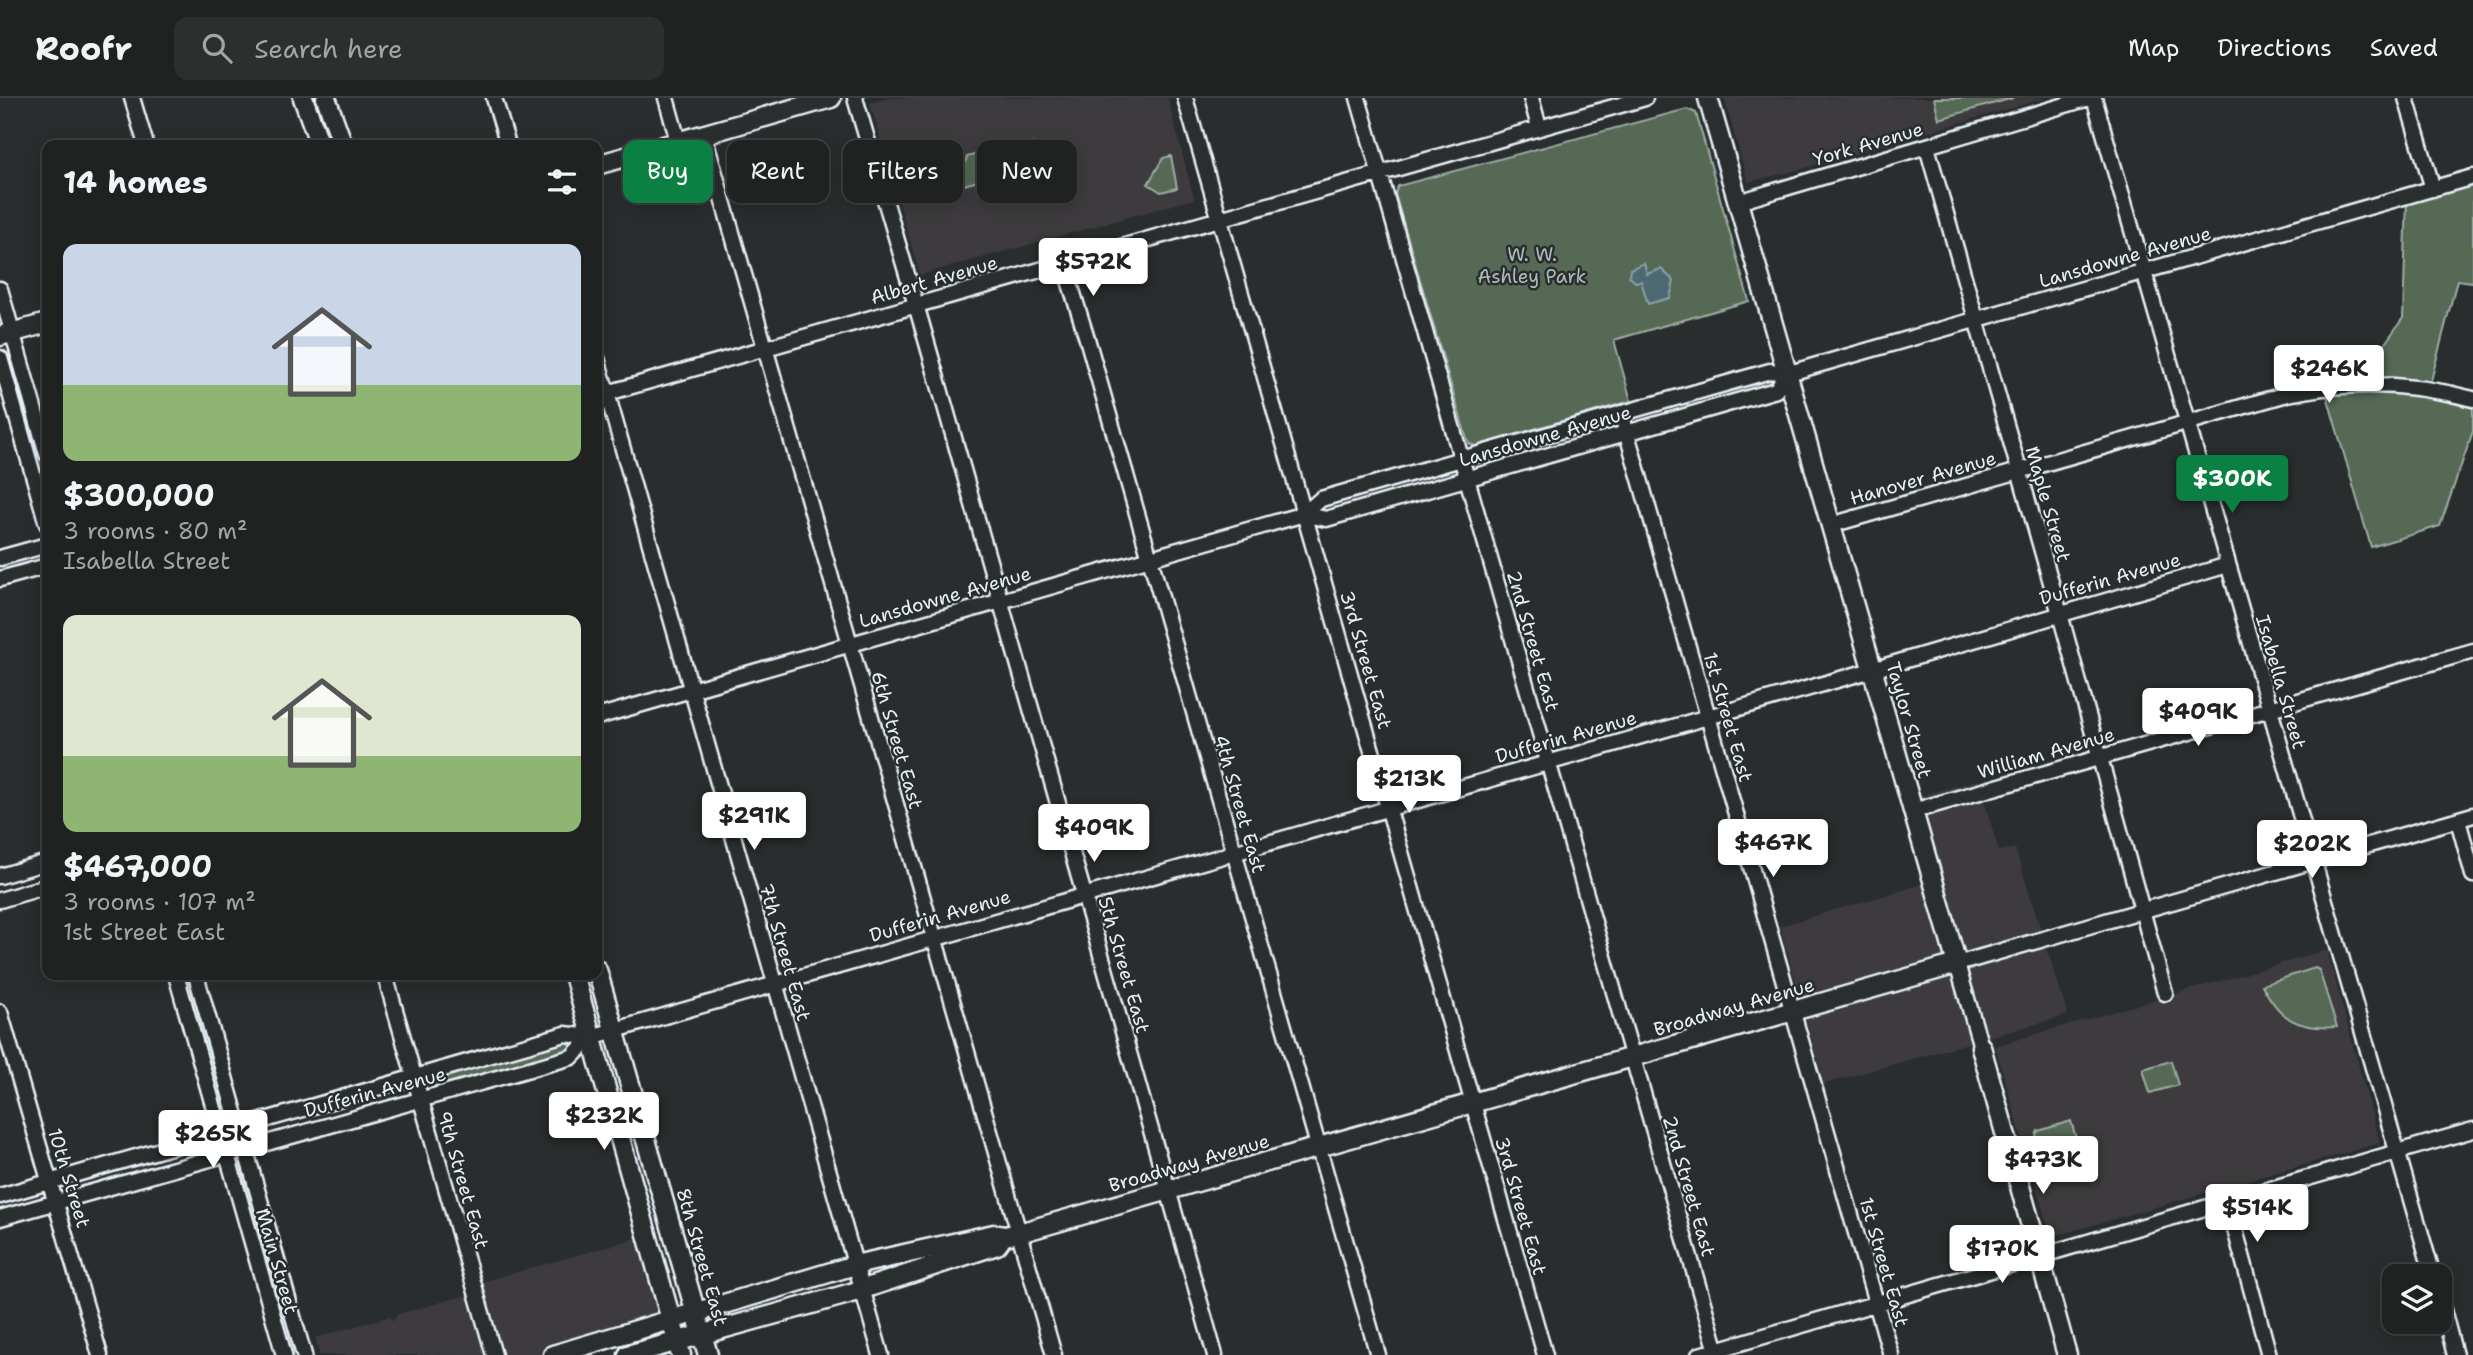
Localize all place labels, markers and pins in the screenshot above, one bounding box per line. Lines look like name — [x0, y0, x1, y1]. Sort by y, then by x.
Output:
pin: $572K — [1044, 238, 1142, 298]
pin: $246K — [2280, 345, 2378, 405]
pin: $300K — [2183, 456, 2281, 515]
pin: $409K — [2149, 688, 2247, 748]
pin: $213K — [1360, 756, 1458, 815]
pin: $291K — [705, 792, 803, 852]
pin: $409K — [1045, 804, 1143, 864]
pin: $467K — [1724, 820, 1822, 879]
pin: $202K — [2263, 820, 2361, 880]
pin: $232K — [555, 1093, 653, 1152]
pin: $265K — [164, 1110, 262, 1170]
pin: $473K — [1994, 1136, 2092, 1196]
pin: $514K — [2208, 1184, 2306, 1244]
pin: $170K — [1953, 1226, 2051, 1285]

